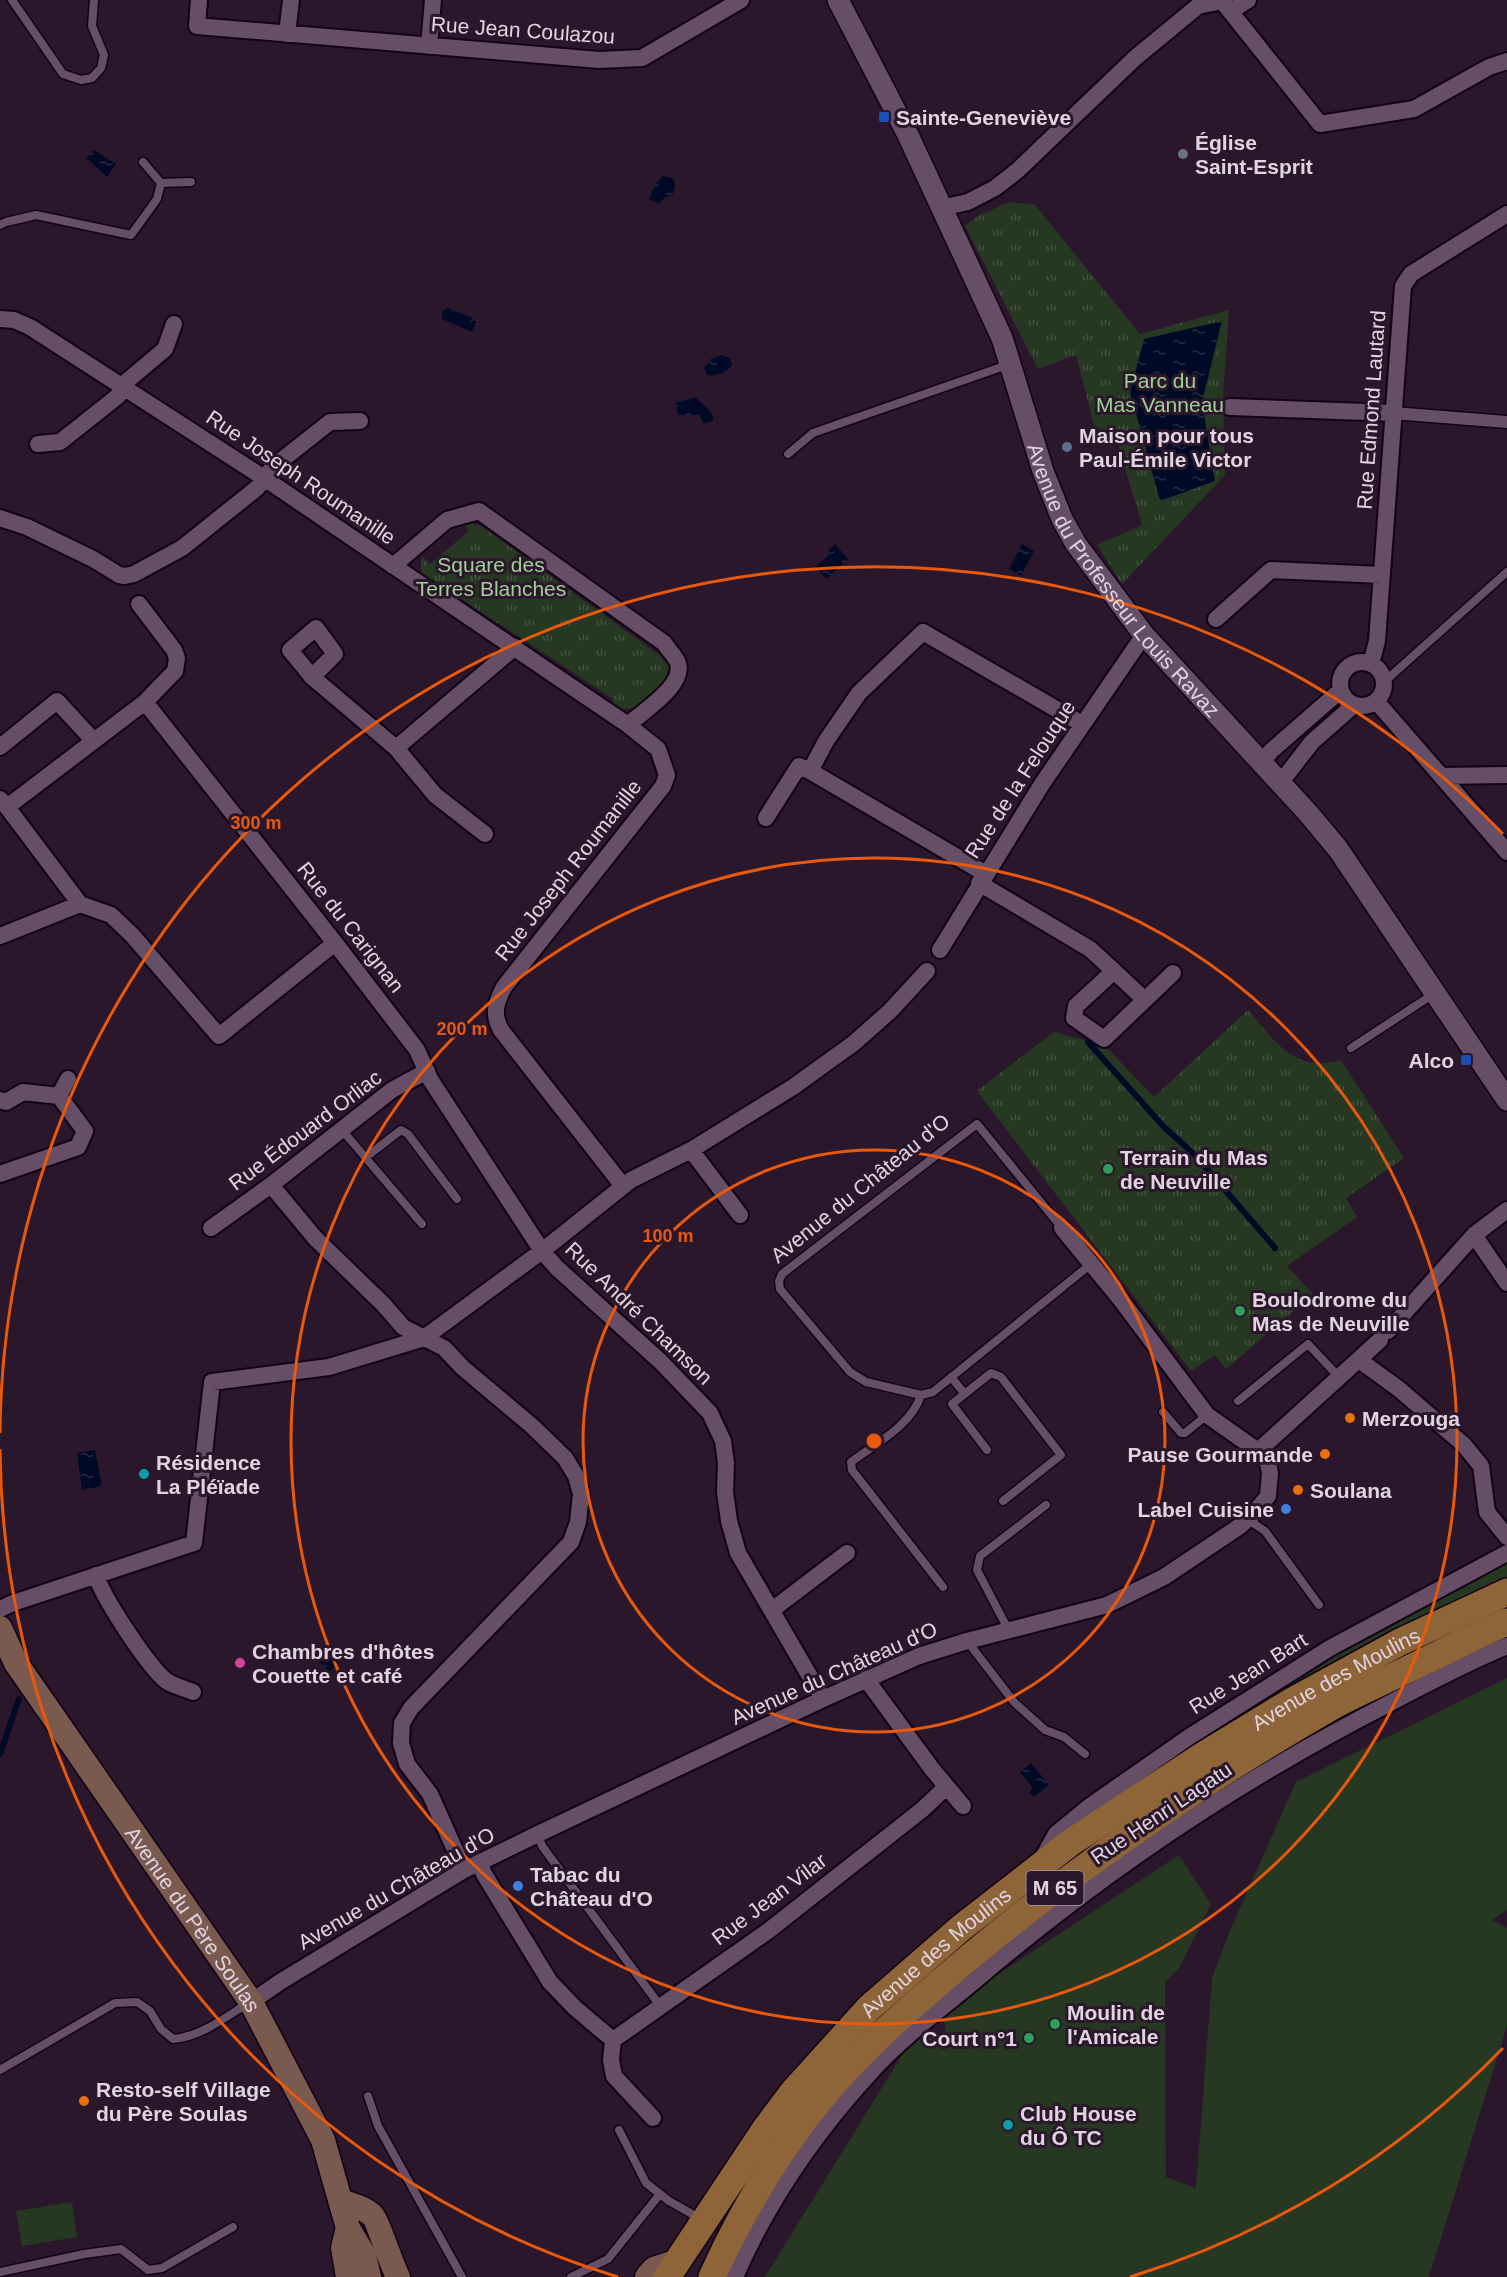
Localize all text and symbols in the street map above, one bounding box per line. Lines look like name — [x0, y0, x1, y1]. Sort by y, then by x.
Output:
street label: Rue Jean Coulazou — [430, 12, 616, 48]
place label: Sainte-Geneviève — [896, 106, 1071, 129]
marker: Sainte-Geneviève — [877, 110, 891, 124]
place label: Église Saint-Esprit — [1195, 131, 1313, 178]
marker: Église Saint-Esprit — [1176, 147, 1190, 161]
street label: Rue Edmond Lautard — [1353, 310, 1389, 510]
park label: Parc du Mas Vanneau — [1096, 369, 1224, 416]
street label: Rue Joseph Roumanille — [202, 405, 400, 549]
place label: Maison pour tous Paul-Émile Victor — [1079, 424, 1254, 471]
street label: Avenue du Professeur Louis Ravaz — [1024, 440, 1225, 721]
marker: Maison pour tous Paul-Émile Victor — [1060, 440, 1074, 454]
park label: Square des Terres Blanches — [416, 553, 566, 600]
street label: Rue de la Felouque — [960, 696, 1080, 862]
street label: Rue Joseph Roumanille — [490, 775, 646, 965]
text: 300 m — [230, 813, 282, 833]
street label: Rue du Carignan — [293, 857, 409, 997]
text: 200 m — [436, 1019, 488, 1039]
place label: Alco — [1408, 1049, 1454, 1072]
marker: Alco — [1459, 1053, 1473, 1067]
street label: Rue Édouard Orliac — [224, 1065, 386, 1195]
street label: Avenue du Château d'O — [766, 1109, 954, 1267]
place label: Terrain du Mas de Neuville — [1120, 1146, 1268, 1193]
marker: Terrain du Mas de Neuville — [1101, 1162, 1115, 1176]
text: 100 m — [642, 1226, 694, 1246]
street label: Rue André Chamson — [561, 1237, 717, 1389]
place label: Boulodrome du Mas de Neuville — [1252, 1288, 1410, 1335]
marker: Boulodrome du Mas de Neuville — [1233, 1304, 1247, 1318]
place label: Merzouga — [1362, 1407, 1460, 1430]
marker: Merzouga — [1343, 1411, 1357, 1425]
centre of rings — [864, 1431, 884, 1451]
place label: Pause Gourmande — [1127, 1443, 1313, 1466]
marker: Pause Gourmande — [1318, 1447, 1332, 1461]
place label: Résidence La Pléïade — [156, 1451, 261, 1498]
marker: Résidence La Pléïade — [137, 1467, 151, 1481]
place label: Soulana — [1310, 1479, 1392, 1502]
marker: Soulana — [1291, 1483, 1305, 1497]
place label: Label Cuisine — [1137, 1498, 1274, 1521]
marker: Label Cuisine — [1279, 1502, 1293, 1516]
street label: Avenue du Château d'O — [727, 1617, 941, 1729]
street label: Avenue des Moulins — [1247, 1623, 1423, 1735]
street label: Rue Jean Bart — [1185, 1628, 1311, 1718]
place label: Chambres d'hôtes Couette et café — [252, 1640, 434, 1687]
marker: Chambres d'hôtes Couette et café — [233, 1656, 247, 1670]
street label: Rue Henri Lagatu — [1086, 1757, 1236, 1869]
street label: Avenue du Père Soulas — [121, 1822, 265, 2016]
street label: Avenue du Château d'O — [294, 1822, 498, 1954]
street label: Rue Jean Vilar — [707, 1848, 831, 1950]
place label: Tabac du Château d'O — [530, 1863, 653, 1910]
road number: M 65 — [1026, 1871, 1084, 1905]
marker: Tabac du Château d'O — [511, 1879, 525, 1893]
street label: Avenue des Moulins — [855, 1882, 1015, 2021]
place label: Moulin de l'Amicale — [1067, 2001, 1165, 2048]
marker: Moulin de l'Amicale — [1048, 2017, 1062, 2031]
place label: Court n°1 — [922, 2027, 1017, 2050]
marker: Court n°1 — [1022, 2031, 1036, 2045]
place label: Resto-self Village du Père Soulas — [96, 2078, 271, 2125]
marker: Resto-self Village du Père Soulas — [77, 2094, 91, 2108]
place label: Club House du Ô TC — [1020, 2102, 1137, 2149]
marker: Club House du Ô TC — [1001, 2118, 1015, 2132]

